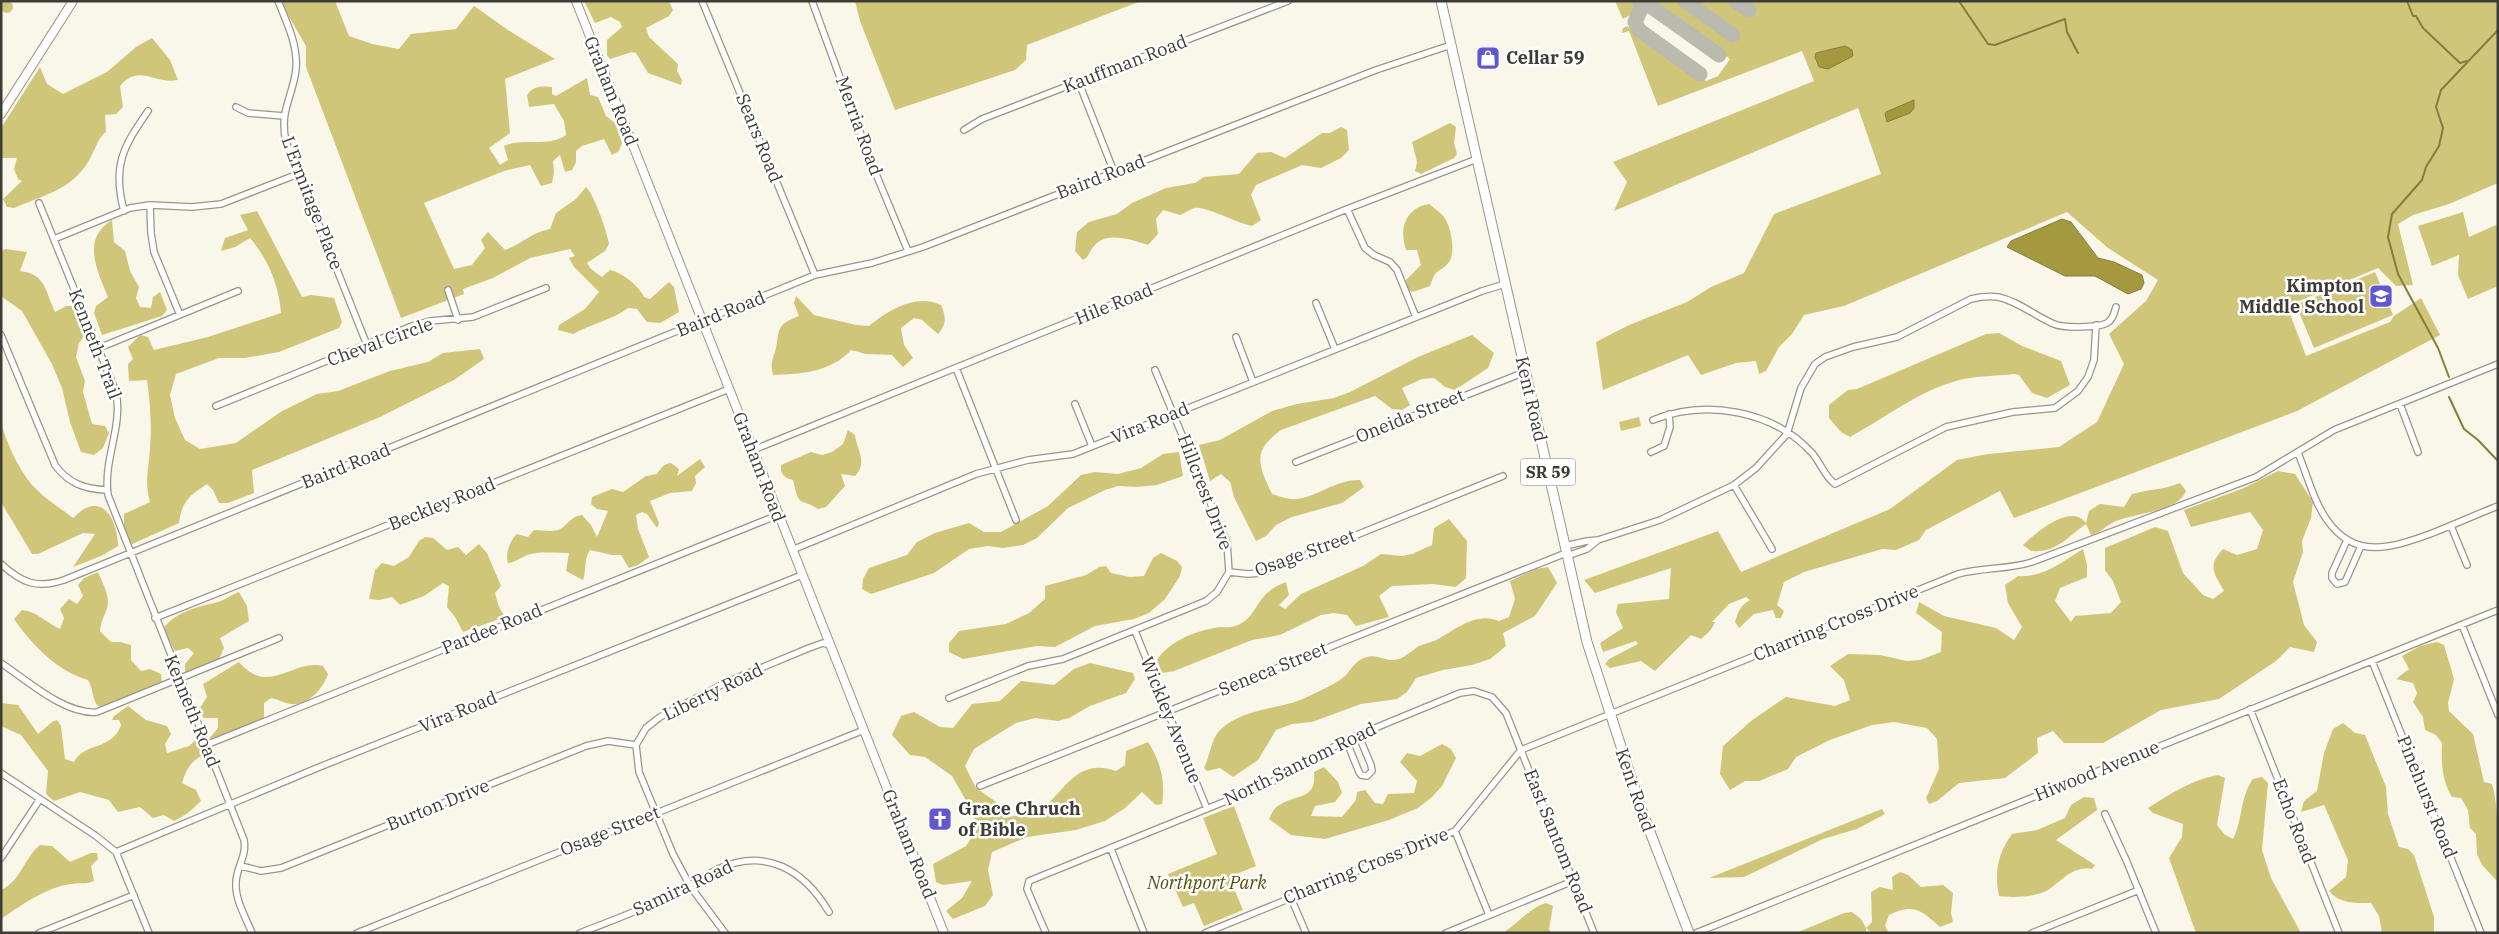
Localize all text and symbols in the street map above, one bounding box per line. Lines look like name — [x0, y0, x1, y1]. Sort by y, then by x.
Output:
street label: Kauffman Road — [1059, 29, 1190, 98]
street label: Graham Road — [579, 33, 644, 149]
shop icon: Cellar 59 — [1475, 45, 1501, 71]
place label: Cellar 59 — [1506, 46, 1585, 69]
street label: Merria Road — [831, 73, 888, 179]
street label: Sears Road — [731, 90, 788, 186]
street label: L'Ermitage Place — [276, 133, 348, 273]
street label: Baird Road — [1053, 149, 1149, 204]
place label: Kimpton Middle School — [2239, 274, 2364, 318]
street label: Hile Road — [1071, 277, 1156, 330]
school or university icon: Kimpton Middle School — [2368, 283, 2394, 309]
street label: Kenneth Trail — [64, 285, 127, 402]
street label: Baird Road — [673, 285, 769, 342]
street label: Cheval Circle — [324, 312, 436, 371]
street label: Kent Road — [1511, 354, 1552, 444]
street label: Oneida Street — [1352, 383, 1468, 448]
street label: Vira Road — [1107, 396, 1192, 449]
street label: Graham Road — [728, 409, 791, 525]
street label: Hillcrest Drive — [1173, 431, 1238, 553]
street label: Baird Road — [298, 437, 394, 494]
road number: SR 59 — [1520, 458, 1576, 486]
street label: Beckley Road — [385, 472, 499, 535]
street label: Osage Street — [1251, 524, 1358, 581]
street label: Charring Cross Drive — [1750, 579, 1922, 666]
street label: Pardee Road — [438, 598, 545, 659]
street label: Seneca Street — [1215, 636, 1331, 701]
street label: Kenneth Road — [159, 651, 225, 770]
street label: Wickley Avenue — [1136, 653, 1207, 787]
street label: Liberty Road — [659, 657, 766, 726]
street label: Vira Road — [415, 685, 500, 738]
street label: North Santom Road — [1220, 717, 1380, 810]
street label: Pinehurst Road — [2392, 732, 2463, 862]
street label: Hiwood Avenue — [2031, 735, 2163, 806]
street label: Kent Road — [1610, 745, 1661, 835]
street label: East Santom Road — [1519, 765, 1598, 916]
street label: Burton Drive — [383, 773, 493, 836]
street label: Echo Road — [2268, 775, 2321, 867]
street label: Graham Road — [877, 786, 942, 902]
place label: Grace Chruch of Bible — [958, 797, 1081, 841]
street label: Osage Street — [557, 800, 663, 861]
church icon: Grace Chruch of Bible — [927, 806, 953, 832]
street label: Charring Cross Drive — [1280, 822, 1452, 909]
street label: Samira Road — [629, 854, 737, 921]
park label: Northport Park — [1146, 871, 1267, 894]

